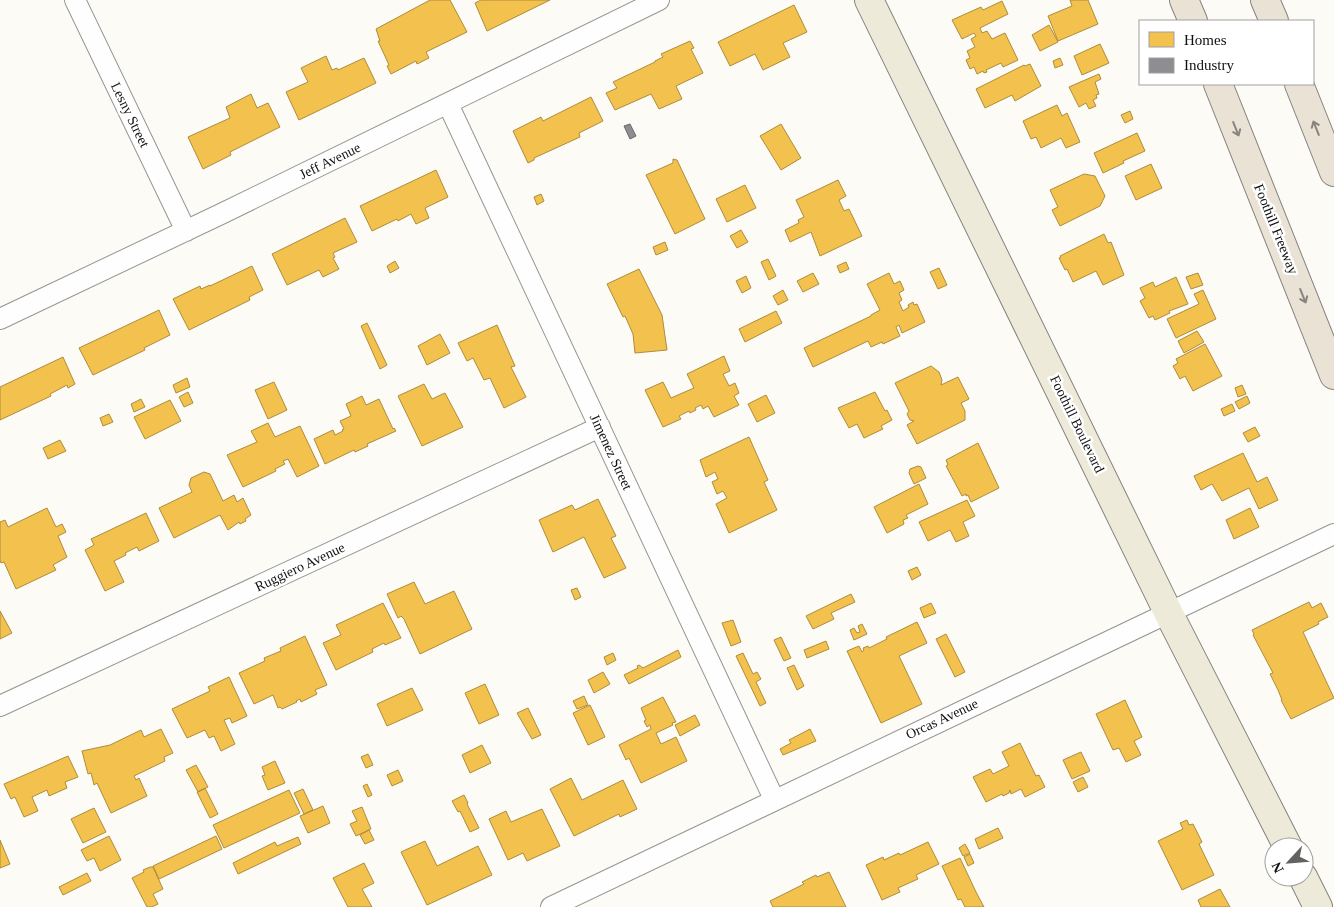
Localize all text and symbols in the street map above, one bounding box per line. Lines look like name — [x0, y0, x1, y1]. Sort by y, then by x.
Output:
legend — [1139, 20, 1314, 85]
text: Homes — [1184, 32, 1227, 48]
text: Industry — [1184, 57, 1234, 73]
street label: Lesny Street — [108, 80, 152, 150]
one-way arrow — [1232, 121, 1241, 136]
one-way arrow — [1311, 121, 1321, 136]
street label: Jeff Avenue — [297, 140, 363, 182]
street label: Foothill Freeway — [1251, 182, 1301, 276]
one-way arrow — [1298, 288, 1308, 303]
street label: Foothill Boulevard — [1047, 373, 1107, 475]
street label: Jimenez Street — [587, 412, 635, 492]
street label: Ruggiero Avenue — [253, 540, 347, 594]
street label: Orcas Avenue — [904, 696, 980, 742]
north arrow — [1264, 837, 1314, 887]
text: N — [1269, 860, 1287, 875]

